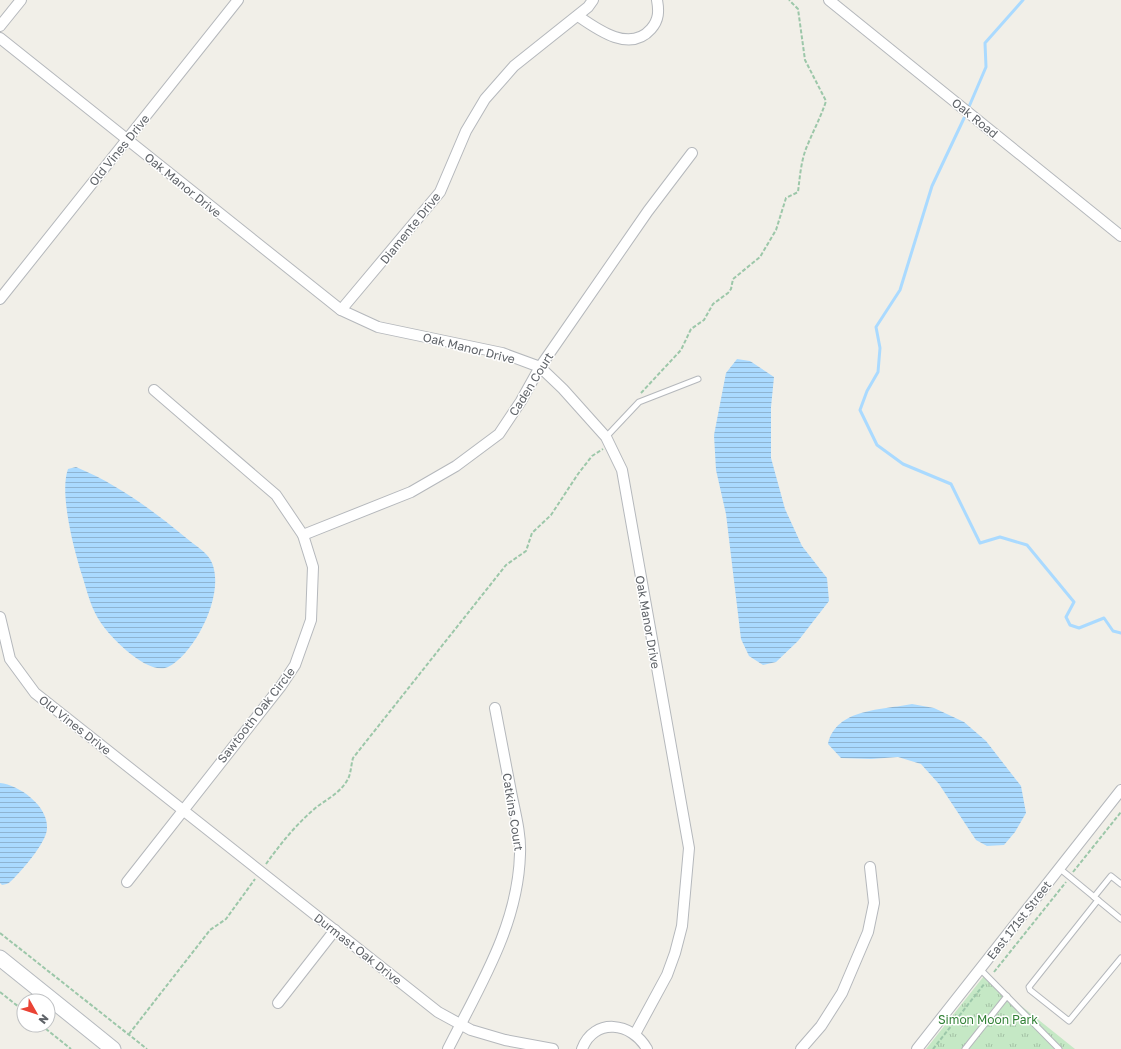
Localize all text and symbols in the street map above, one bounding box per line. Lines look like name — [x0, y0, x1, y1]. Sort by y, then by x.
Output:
street label: Oak Road — [949, 95, 1001, 141]
street label: Old Vines Drive — [86, 111, 152, 189]
street label: Oak Manor Drive — [142, 149, 224, 221]
street label: Diamente Drive — [377, 189, 443, 267]
street label: Oak Manor Drive — [421, 329, 517, 367]
street label: Caden Court — [506, 349, 557, 419]
street label: Oak Manor Drive — [632, 574, 664, 670]
street label: Sawtooth Oak Circle — [214, 664, 298, 766]
street label: Old Vines Drive — [36, 692, 114, 758]
street label: Catkins Court — [499, 772, 527, 852]
street label: East 171st Street — [984, 877, 1055, 962]
street label: Durmast Oak Drive — [311, 910, 405, 988]
north arrow — [16, 993, 56, 1033]
text: N — [36, 1012, 52, 1027]
park label: Simon Moon Park — [938, 1012, 1038, 1027]

